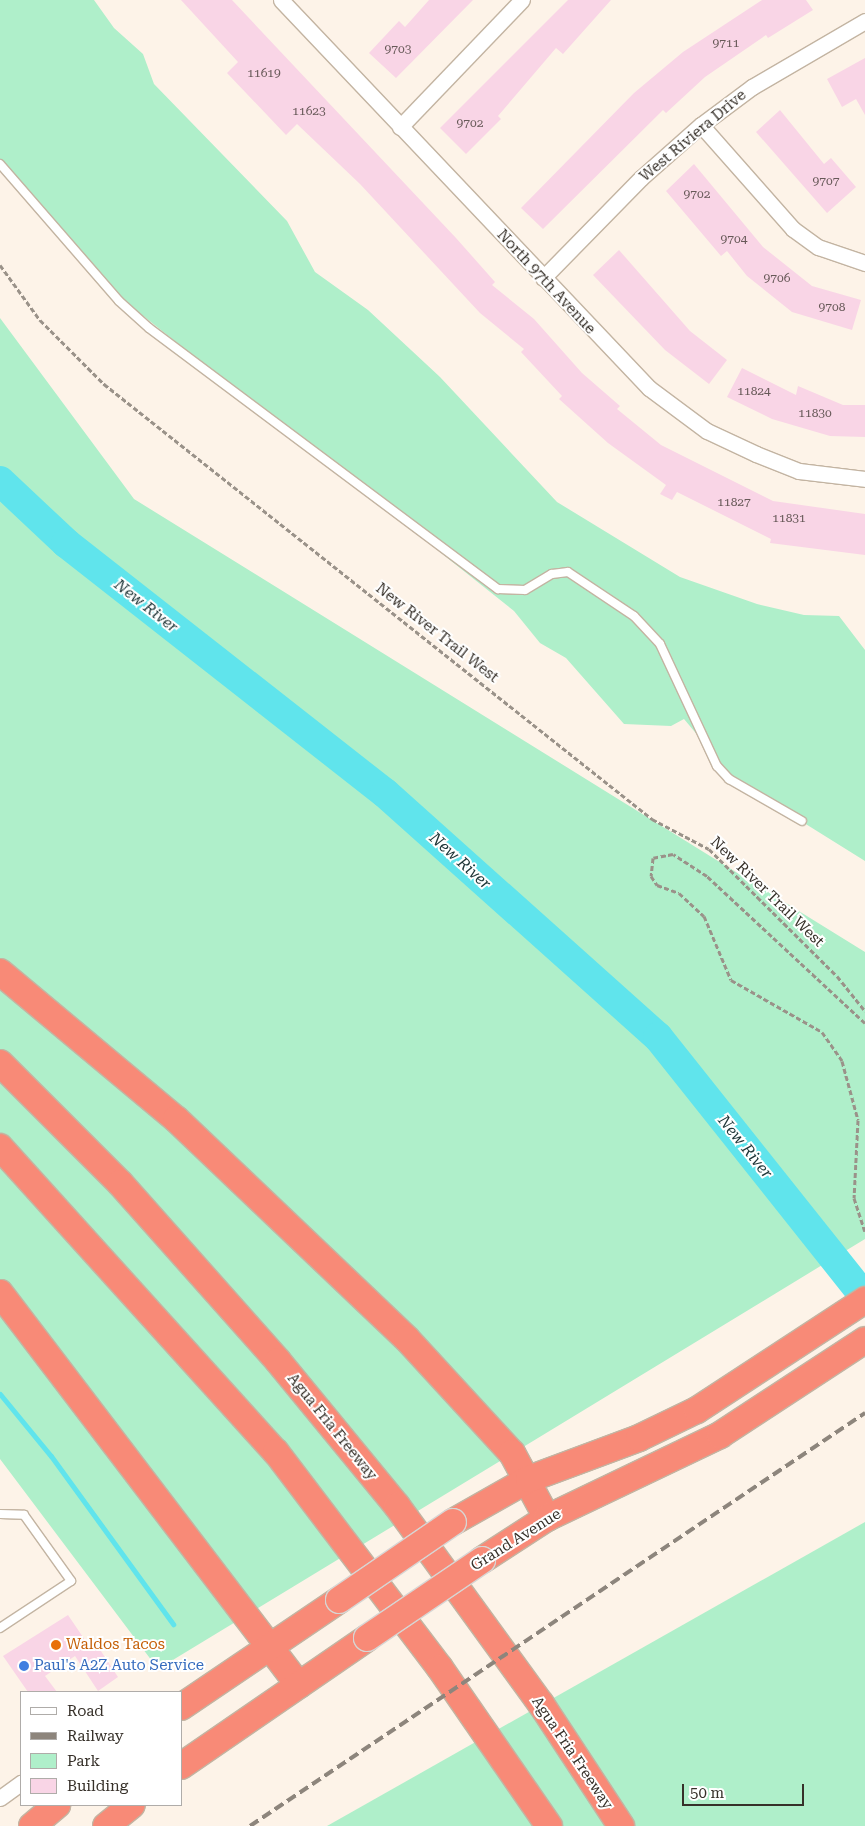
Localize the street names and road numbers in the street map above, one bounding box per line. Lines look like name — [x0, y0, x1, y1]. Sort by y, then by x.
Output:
street label: West Riviera Drive — [636, 86, 750, 186]
street label: North 97th Avenue — [493, 226, 599, 338]
street label: New River Trail West — [372, 580, 502, 686]
street label: New River Trail West — [707, 833, 827, 951]
street label: Agua Fria Freeway — [283, 1370, 381, 1484]
street label: Grand Avenue — [468, 1505, 564, 1575]
street label: Agua Fria Freeway — [528, 1693, 616, 1813]

